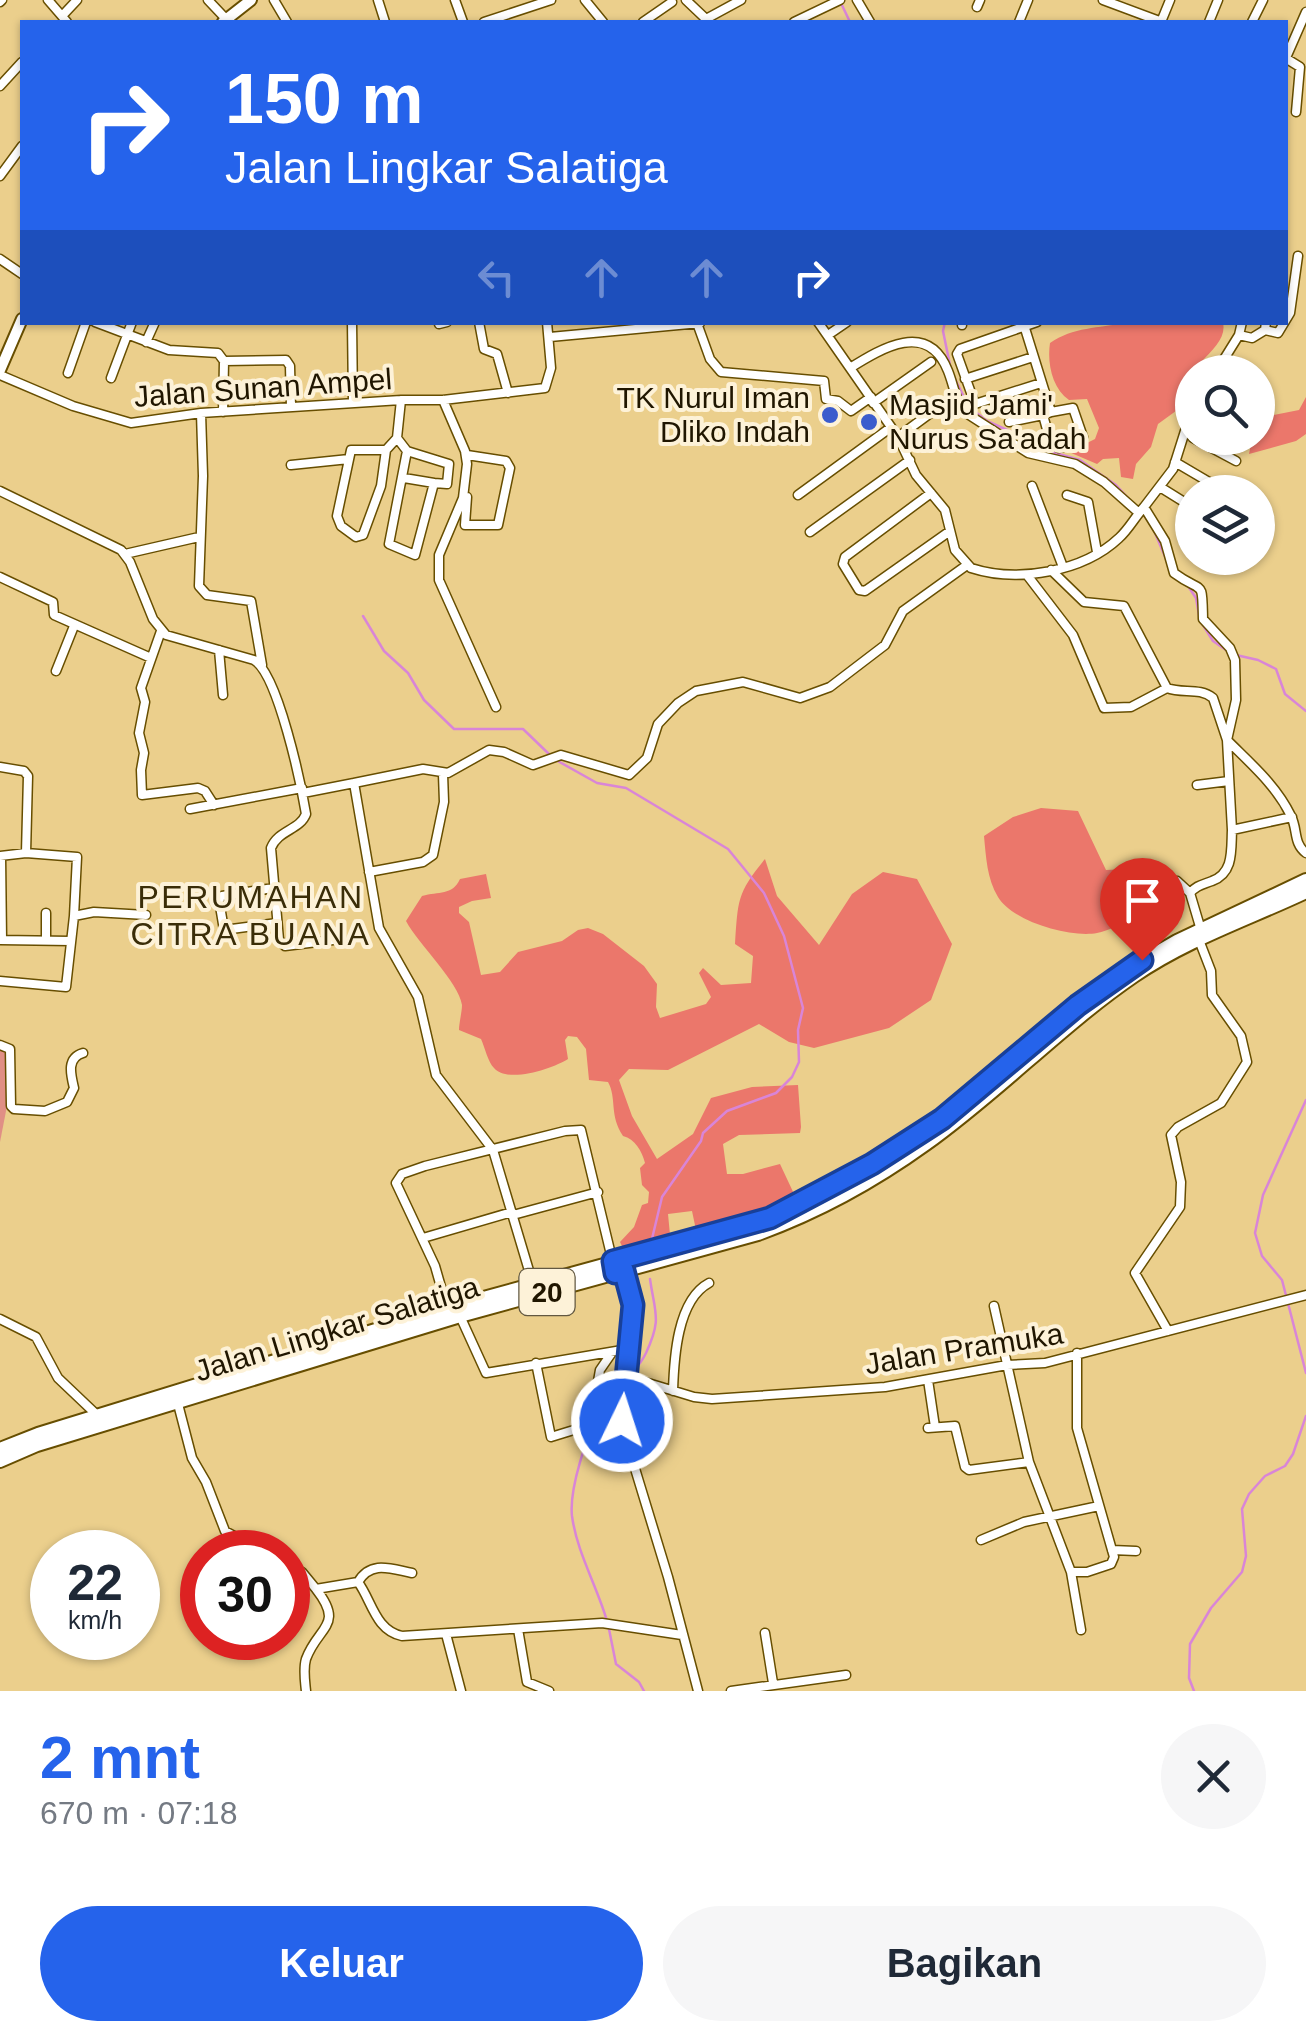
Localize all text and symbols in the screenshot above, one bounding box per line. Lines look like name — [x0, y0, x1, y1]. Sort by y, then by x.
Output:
icon: right — [60, 60, 190, 190]
text: 150 m — [225, 60, 423, 138]
text: Jalan Lingkar Salatiga — [225, 142, 668, 193]
icon: left — [469, 250, 524, 305]
icon: ahead — [574, 250, 629, 305]
icon: ahead — [679, 250, 734, 305]
icon: right — [784, 250, 839, 305]
map controls — [1175, 355, 1275, 575]
button: search — [1175, 355, 1275, 455]
street label: Jalan Sunan Ampel — [133, 362, 393, 413]
place label: TK Nurul Iman Dliko Indah — [617, 381, 810, 448]
place label: Masjid Jami' Nurus Sa'adah — [889, 388, 1087, 455]
marker: TK Nurul Iman Dliko Indah — [819, 404, 841, 426]
marker: Masjid Jami' Nurus Sa'adah — [858, 411, 880, 433]
button: layers — [1175, 475, 1275, 575]
pin — [1100, 858, 1185, 961]
icon: arrive — [1115, 873, 1170, 928]
district label: PERUMAHAN CITRA BUANA — [131, 879, 371, 952]
street label: Jalan Lingkar Salatiga — [191, 1269, 483, 1387]
road number: 20 — [520, 1269, 574, 1315]
street label: Jalan Pramuka — [863, 1317, 1066, 1380]
position arrow — [570, 1369, 674, 1473]
speed limit sign: 30 — [180, 1530, 310, 1660]
text: 22 — [67, 1555, 123, 1611]
text: km/h — [68, 1606, 122, 1634]
text: 2 mnt — [40, 1724, 200, 1791]
button: close — [1161, 1724, 1266, 1829]
text: 670 m · 07:18 — [40, 1795, 237, 1831]
button: Keluar — [40, 1906, 643, 2021]
button: Bagikan — [663, 1906, 1266, 2021]

